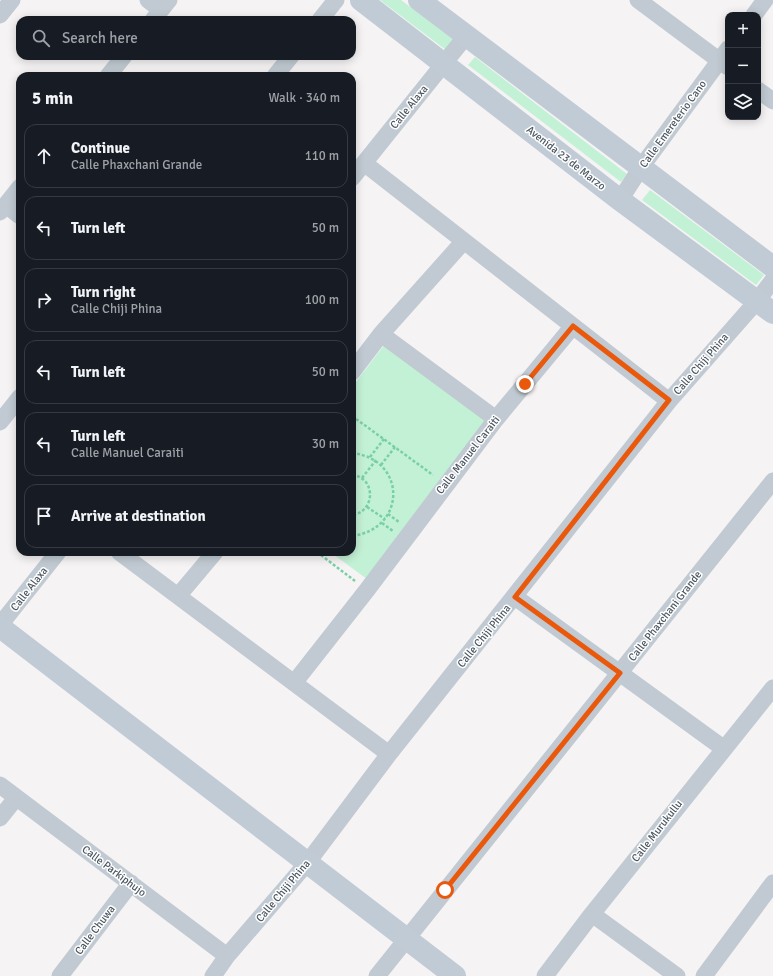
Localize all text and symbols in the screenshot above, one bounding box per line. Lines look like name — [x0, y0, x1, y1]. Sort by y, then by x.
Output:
map controls — [725, 12, 761, 120]
button: + — [725, 12, 761, 48]
search box — [16, 16, 356, 60]
icon: search — [30, 27, 52, 49]
text: Search here — [62, 29, 138, 47]
button: − — [725, 48, 761, 84]
street label: Calle Emereterio Cano — [637, 78, 709, 170]
street label: Calle Alaxa — [387, 82, 431, 131]
button: layers — [725, 84, 761, 120]
text: 5 min — [32, 88, 73, 109]
text: Walk · 340 m — [269, 90, 340, 106]
street label: Avenida 23 de Marzo — [524, 123, 608, 193]
text: Continue — [71, 139, 130, 157]
icon: ahead — [33, 145, 55, 167]
text: 110 m — [305, 148, 339, 164]
text: Calle Phaxchani Grande — [71, 157, 202, 173]
icon: left — [33, 217, 55, 239]
text: Turn left — [71, 219, 125, 237]
text: 50 m — [312, 220, 339, 236]
text: Turn right — [71, 283, 136, 301]
icon: right — [33, 289, 55, 311]
text: 100 m — [305, 292, 339, 308]
text: Calle Chiji Phina — [71, 301, 162, 317]
street label: Calle Chiji Phina — [671, 330, 731, 397]
icon: left — [33, 361, 55, 383]
text: Turn left — [71, 363, 125, 381]
text: 50 m — [312, 364, 339, 380]
route end — [516, 375, 534, 393]
street label: Calle Manuel Caraiti — [433, 413, 503, 497]
text: Turn left — [71, 427, 125, 445]
icon: left — [33, 433, 55, 455]
text: 30 m — [312, 436, 339, 452]
text: Calle Manuel Caraiti — [71, 445, 184, 461]
icon: arrive — [33, 505, 55, 527]
text: Arrive at destination — [71, 507, 206, 525]
street label: Calle Alaxa — [8, 564, 50, 614]
street label: Calle Phaxchani Grande — [626, 568, 704, 664]
street label: Calle Chiji Phina — [455, 602, 514, 670]
street label: Calle Murukullu — [629, 798, 685, 864]
street label: Calle Parkiphujo — [79, 843, 149, 900]
street label: Calle Chiji Phina — [253, 857, 313, 925]
route start — [436, 881, 454, 899]
street label: Calle Chuwa — [72, 902, 118, 957]

